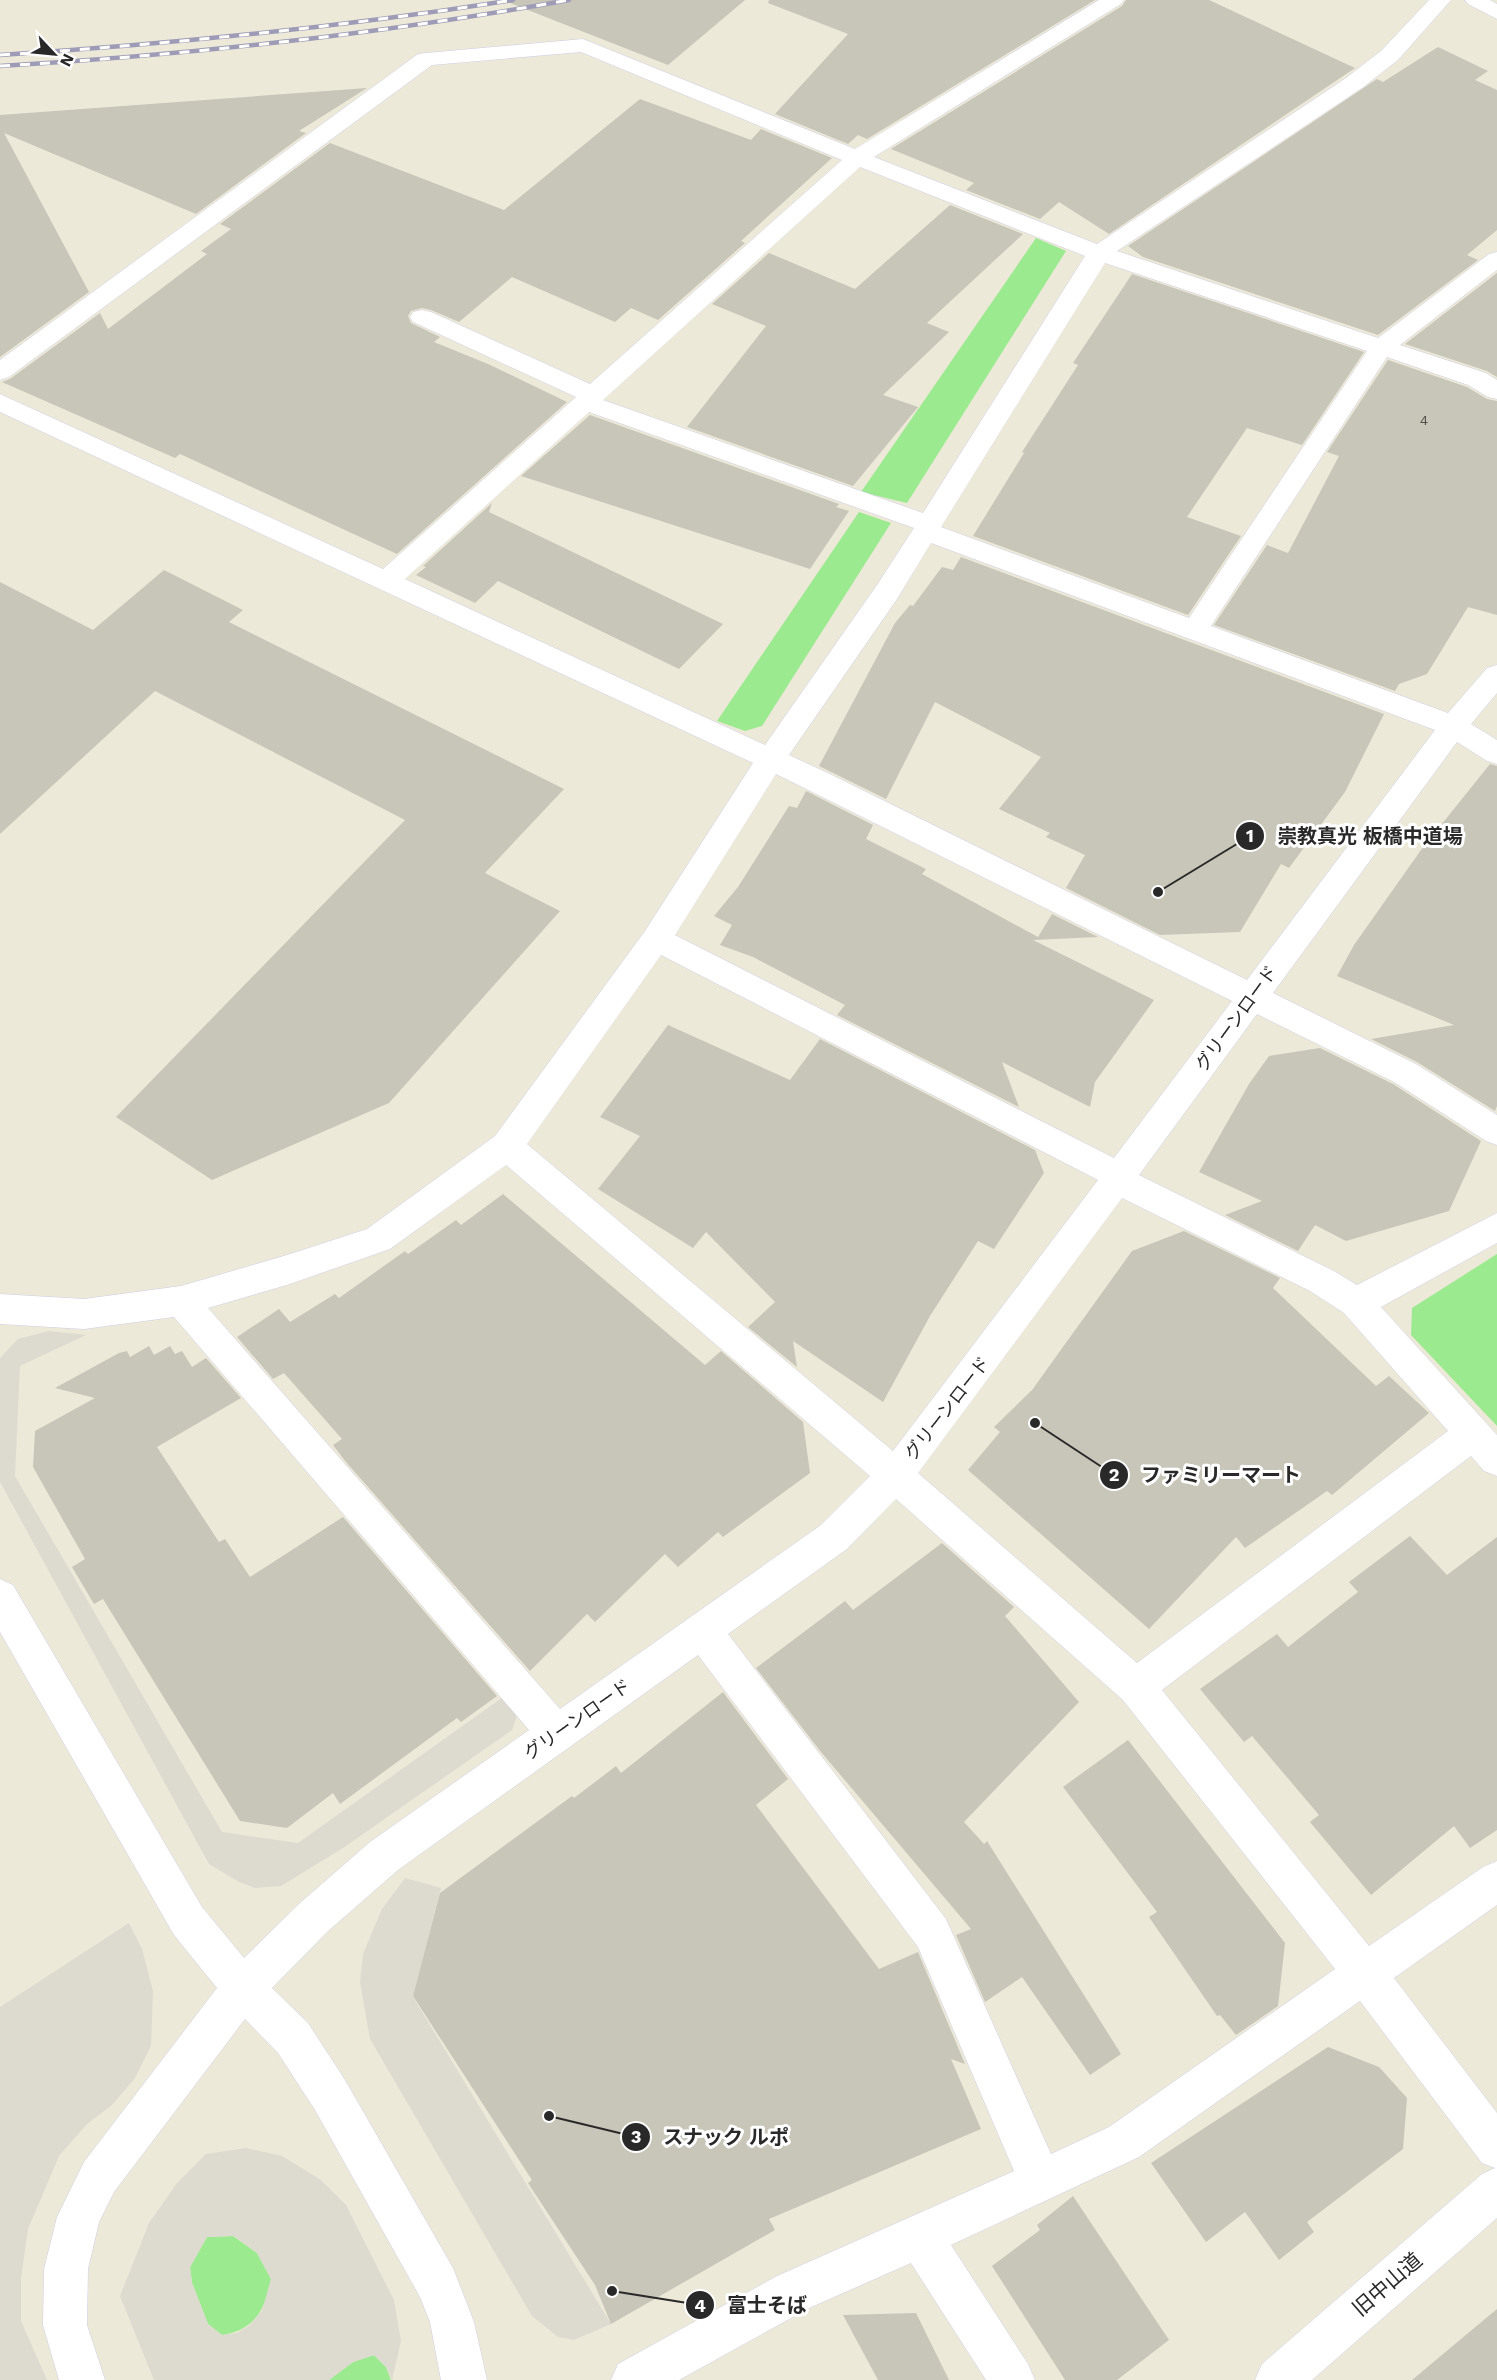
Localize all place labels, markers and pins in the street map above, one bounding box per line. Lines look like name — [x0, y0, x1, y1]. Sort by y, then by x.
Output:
callout: 崇教真光 板橋中道場 — [1235, 817, 1474, 855]
callout: ファミリーマート — [1099, 1456, 1313, 1494]
callout: スナック ルポ — [621, 2118, 801, 2156]
callout: 富士そば — [685, 2286, 819, 2324]

